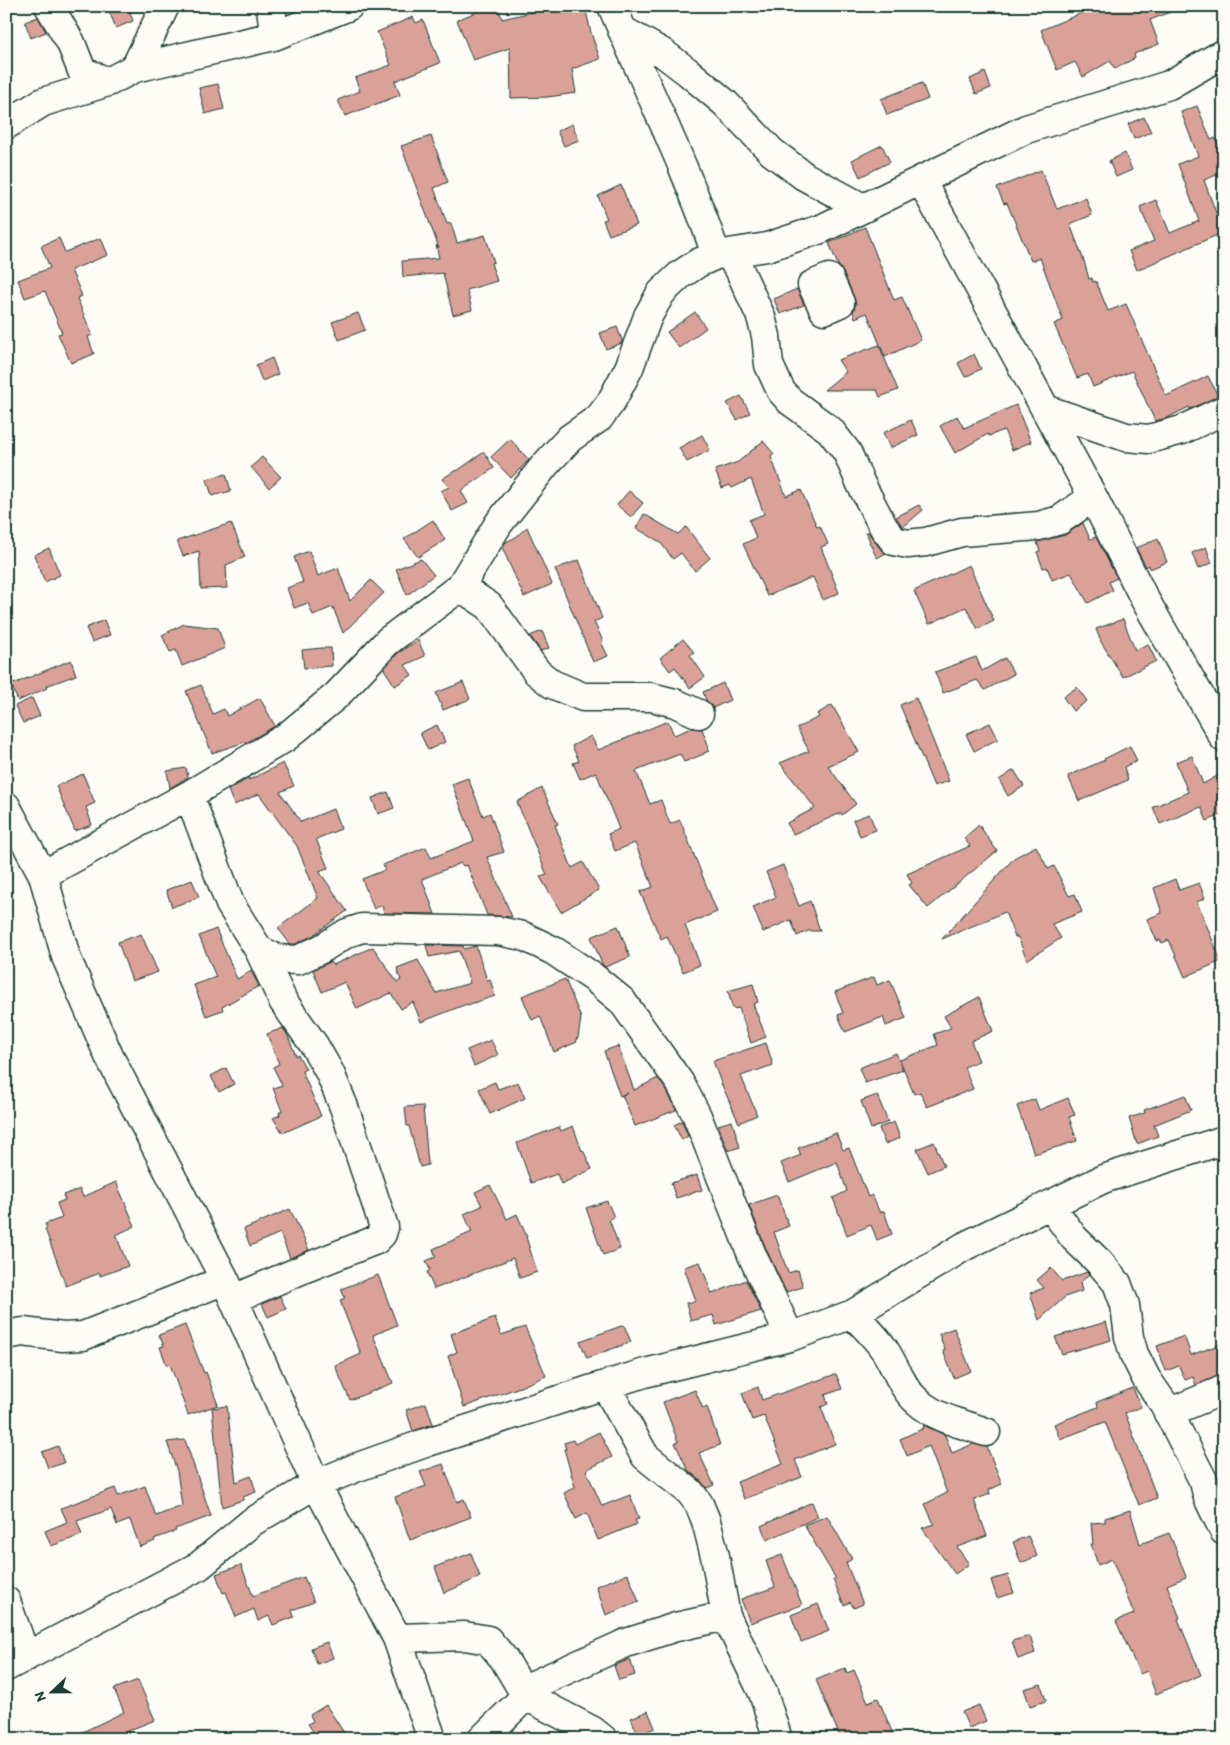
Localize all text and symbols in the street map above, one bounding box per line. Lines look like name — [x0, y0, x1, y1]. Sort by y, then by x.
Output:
north arrow — [28, 1668, 78, 1718]
text: N — [31, 1689, 50, 1704]

